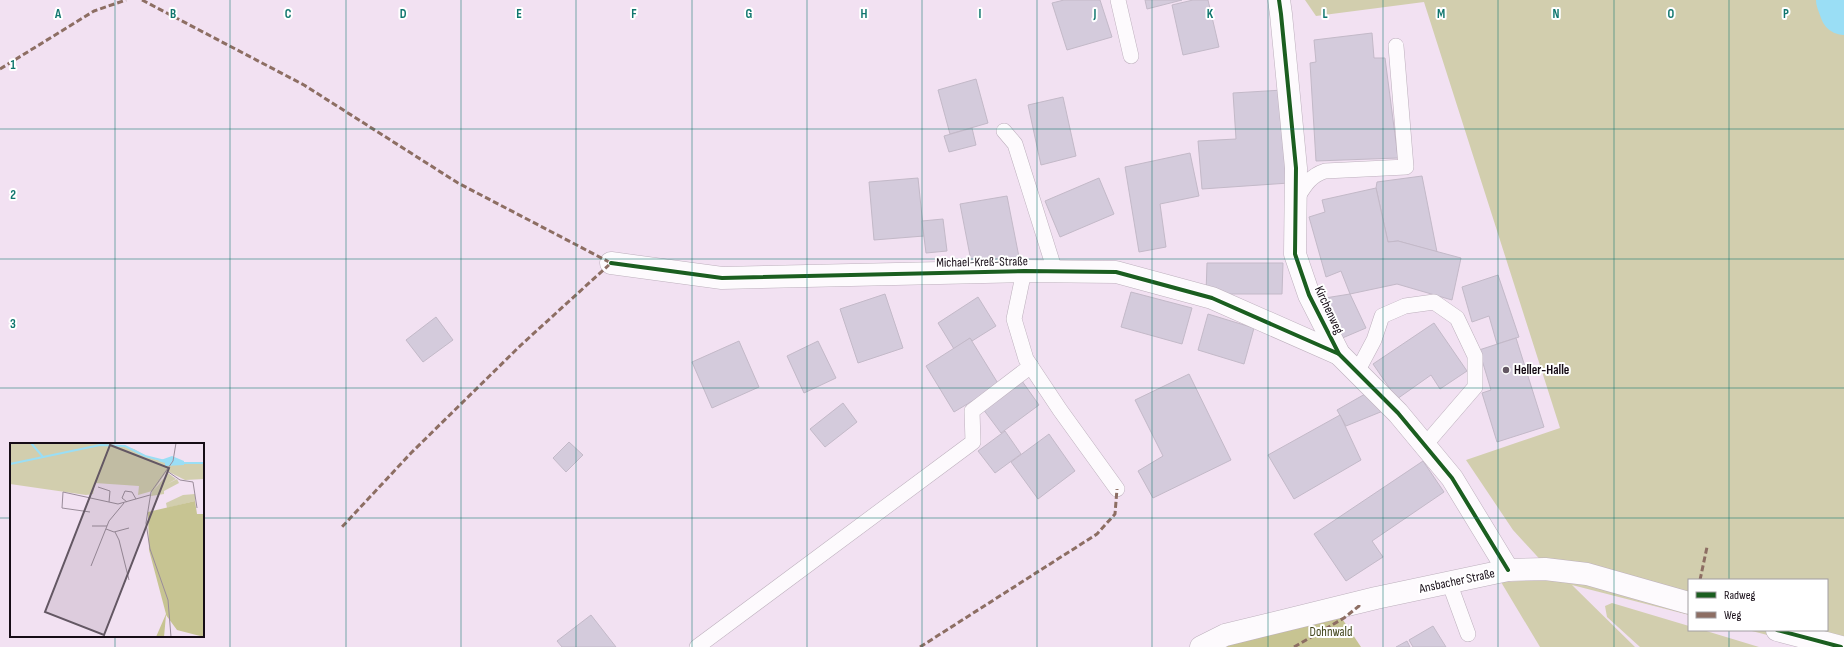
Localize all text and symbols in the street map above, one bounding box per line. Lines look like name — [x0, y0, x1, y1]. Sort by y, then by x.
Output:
text: A — [54, 6, 62, 22]
text: B — [170, 6, 176, 22]
text: C — [285, 6, 292, 22]
text: D — [400, 6, 407, 22]
text: E — [516, 6, 522, 22]
text: F — [631, 6, 637, 22]
text: G — [746, 6, 753, 22]
text: H — [861, 6, 868, 22]
text: I — [979, 6, 982, 22]
text: J — [1093, 6, 1097, 22]
text: K — [1207, 6, 1214, 22]
text: L — [1322, 6, 1328, 22]
text: M — [1437, 6, 1445, 22]
text: N — [1553, 6, 1560, 22]
text: O — [1668, 6, 1675, 22]
text: P — [1783, 6, 1789, 22]
text: 1 — [10, 57, 16, 73]
text: 2 — [10, 187, 16, 203]
street label: Michael-Kreß-Straße — [936, 253, 1028, 271]
street label: Kirchenweg — [1311, 283, 1347, 337]
text: 3 — [10, 316, 16, 332]
place label: Heller-Halle — [1514, 362, 1570, 378]
marker: Heller-Halle — [1501, 365, 1511, 375]
inset map — [10, 443, 204, 637]
street label: Ansbacher Straße — [1417, 565, 1496, 597]
legend — [1688, 579, 1828, 631]
text: Radweg — [1724, 588, 1756, 603]
text: Weg — [1724, 608, 1741, 623]
park label: Dohnwald — [1310, 624, 1352, 640]

